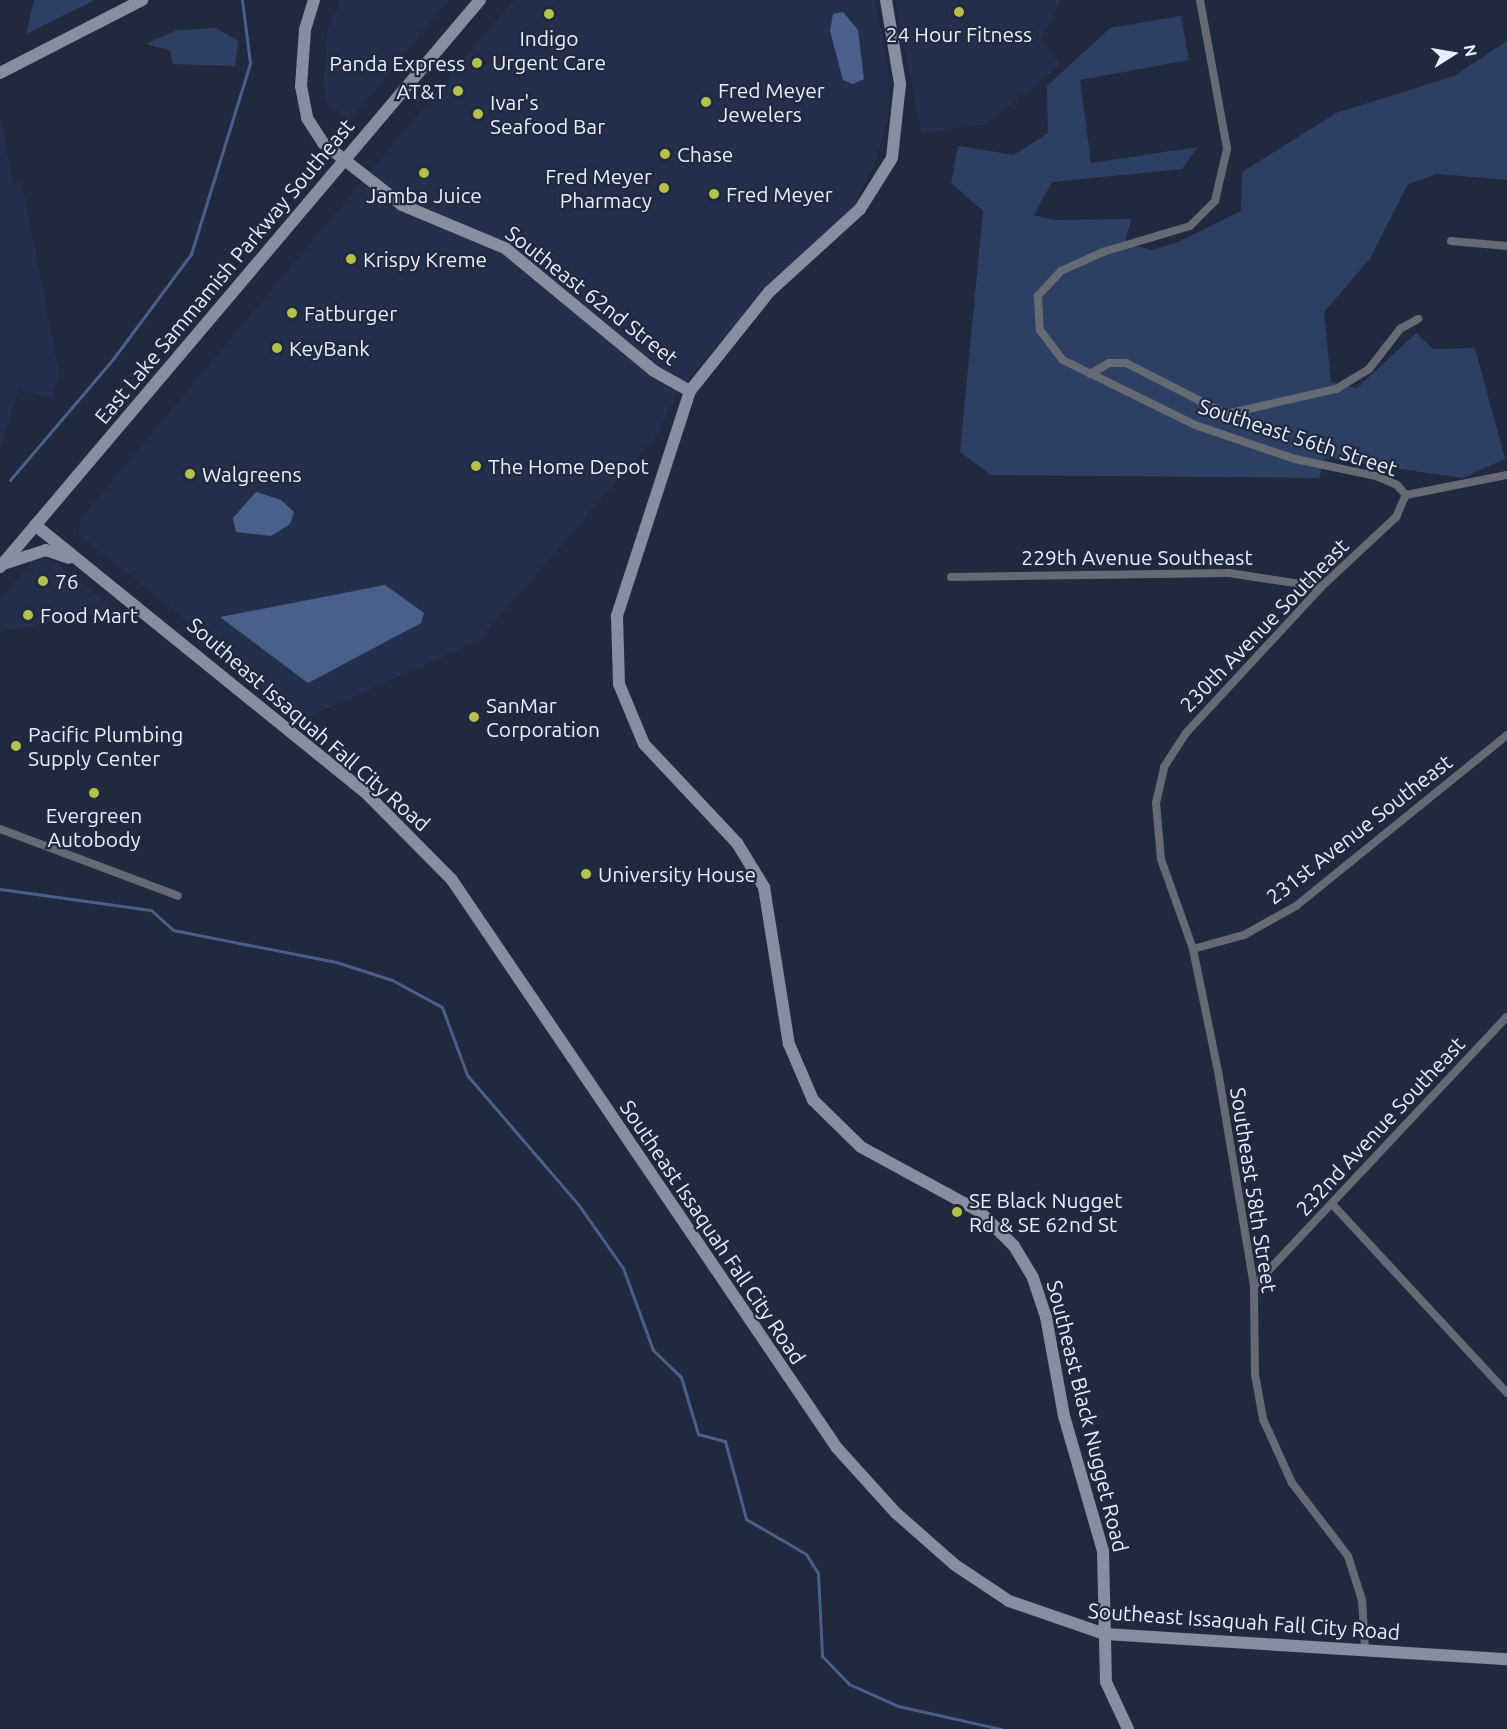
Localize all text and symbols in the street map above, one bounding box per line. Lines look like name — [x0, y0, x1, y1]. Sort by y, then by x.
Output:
marker: Indigo Urgent Care — [540, 5, 558, 23]
marker: 24 Hour Fitness — [952, 5, 966, 19]
place label: 24 Hour Fitness — [886, 21, 1032, 47]
north arrow — [1423, 24, 1483, 84]
place label: Indigo Urgent Care — [492, 25, 606, 75]
text: N — [1461, 43, 1481, 58]
place label: Panda Express — [329, 50, 465, 76]
marker: Panda Express — [470, 56, 484, 70]
place label: Fred Meyer Jewelers — [718, 77, 825, 127]
place label: AT&T — [396, 78, 446, 104]
marker: AT&T — [451, 84, 465, 98]
place label: Ivar's Seafood Bar — [490, 89, 605, 139]
marker: Fred Meyer Jewelers — [699, 95, 713, 109]
marker: Ivar's Seafood Bar — [471, 107, 485, 121]
street label: East Lake Sammamish Parkway Southeast — [89, 114, 359, 428]
place label: Chase — [677, 141, 733, 167]
marker: Chase — [658, 147, 672, 161]
place label: Fred Meyer Pharmacy — [545, 163, 652, 213]
marker: Jamba Juice — [417, 166, 431, 180]
marker: Fred Meyer Pharmacy — [657, 181, 671, 195]
place label: Fred Meyer — [726, 181, 833, 207]
place label: Jamba Juice — [366, 182, 482, 208]
marker: Fred Meyer — [707, 187, 721, 201]
street label: Southeast 62nd Street — [501, 220, 683, 370]
place label: Krispy Kreme — [363, 246, 487, 272]
marker: Krispy Kreme — [344, 252, 358, 266]
place label: Fatburger — [304, 300, 397, 326]
marker: Fatburger — [285, 306, 299, 320]
place label: KeyBank — [289, 335, 370, 361]
marker: KeyBank — [270, 341, 284, 355]
street label: Southeast 56th Street — [1195, 393, 1401, 481]
place label: The Home Depot — [488, 453, 649, 479]
marker: The Home Depot — [469, 459, 483, 473]
place label: Walgreens — [202, 461, 302, 487]
marker: Walgreens — [183, 467, 197, 481]
street label: 230th Avenue Southeast — [1175, 533, 1353, 717]
street label: 229th Avenue Southeast — [1021, 544, 1253, 570]
place label: 76 — [55, 568, 79, 594]
marker: 76 — [36, 574, 50, 588]
place label: Food Mart — [40, 602, 138, 628]
marker: Food Mart — [21, 608, 35, 622]
street label: Southeast Issaquah Fall City Road — [183, 612, 435, 836]
place label: SanMar Corporation — [486, 692, 600, 742]
marker: SanMar Corporation — [467, 710, 481, 724]
place label: Pacific Plumbing Supply Center — [28, 721, 183, 771]
marker: Pacific Plumbing Supply Center — [9, 739, 23, 753]
street label: 231st Avenue Southeast — [1261, 749, 1457, 909]
marker: Evergreen Autobody — [87, 786, 101, 800]
place label: Evergreen Autobody — [46, 802, 142, 852]
place label: University House — [598, 861, 756, 887]
marker: University House — [579, 867, 593, 881]
street label: 232nd Avenue Southeast — [1290, 1031, 1470, 1221]
street label: Southeast 58th Street — [1225, 1086, 1283, 1294]
street label: Southeast Issaquah Fall City Road — [615, 1095, 811, 1369]
place label: SE Black Nugget Rd & SE 62nd St — [969, 1187, 1122, 1237]
marker: SE Black Nugget Rd & SE 62nd St — [950, 1205, 964, 1219]
street label: Southeast Black Nugget Road — [1042, 1278, 1134, 1554]
street label: Southeast Issaquah Fall City Road — [1087, 1598, 1401, 1644]

